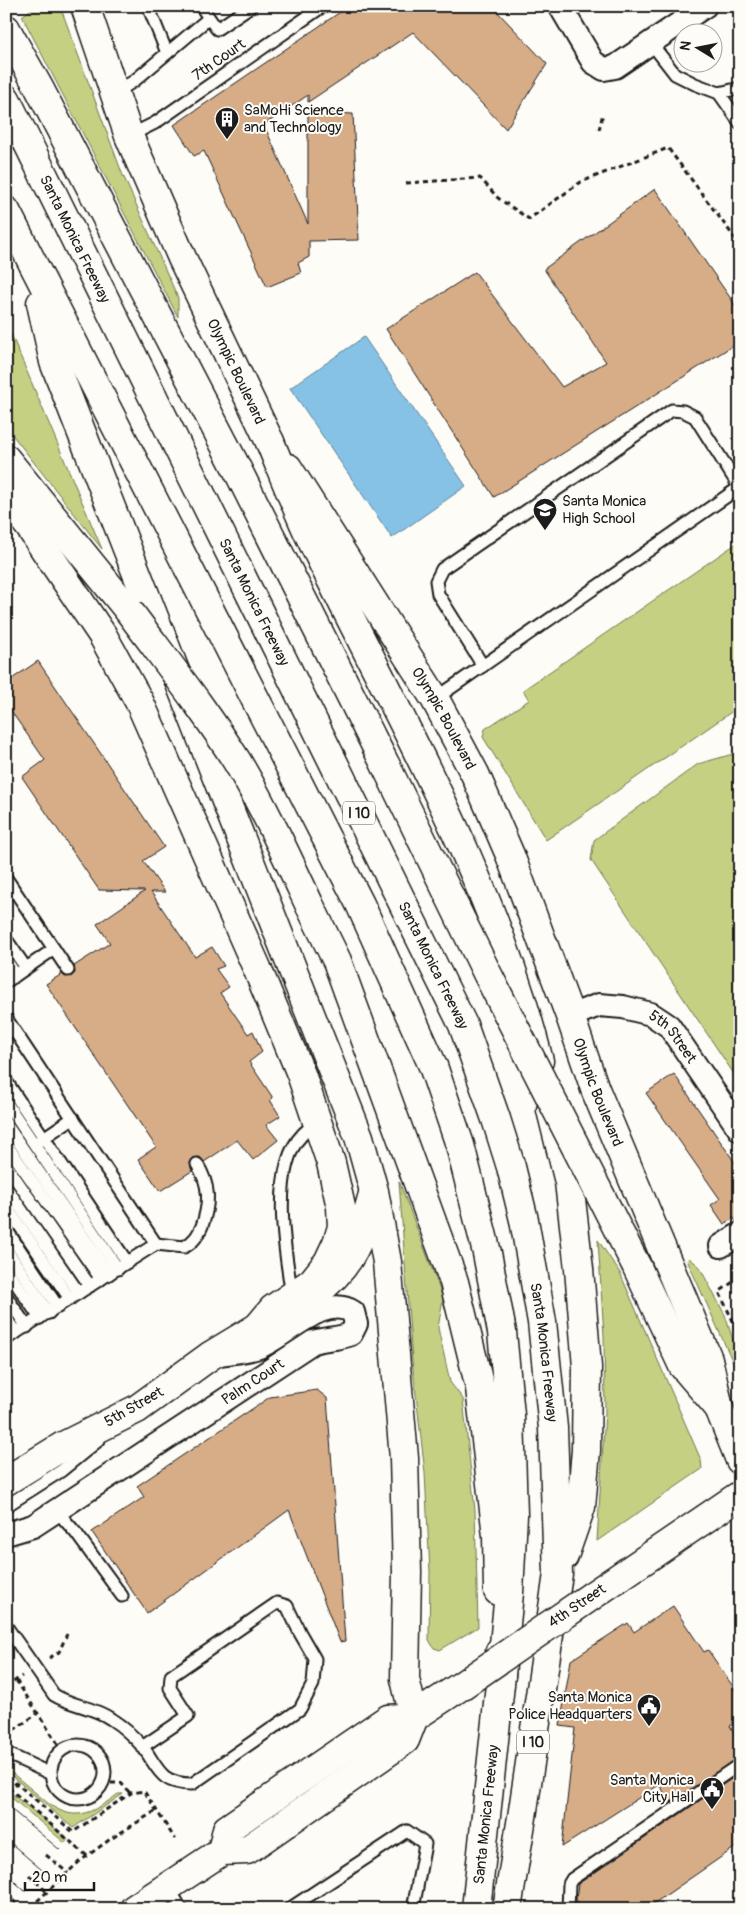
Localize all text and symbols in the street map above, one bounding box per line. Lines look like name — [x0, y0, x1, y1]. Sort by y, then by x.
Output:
north arrow — [674, 22, 724, 72]
street label: 7th Court — [189, 34, 250, 85]
text: N — [676, 40, 695, 52]
place label: SaMoHi Science and Technology — [244, 101, 344, 137]
building icon: SaMoHi Science and Technology — [214, 106, 240, 140]
street label: Santa Monica Freeway — [36, 172, 115, 306]
street label: Olympic Boulevard — [203, 316, 270, 427]
place label: Santa Monica High School — [562, 492, 646, 528]
school or university icon: Santa Monica High School — [532, 497, 558, 531]
street label: Santa Monica Freeway — [215, 535, 294, 670]
street label: Olympic Boulevard — [408, 663, 480, 773]
road number: I 10 — [343, 801, 375, 824]
street label: Santa Monica Freeway — [394, 898, 473, 1032]
street label: 5th Street — [645, 1006, 702, 1068]
street label: Olympic Boulevard — [569, 1035, 627, 1149]
street label: Santa Monica Freeway — [526, 1281, 562, 1423]
street label: Palm Court — [218, 1354, 288, 1409]
street label: 5th Street — [101, 1382, 168, 1432]
street label: 4th Street — [544, 1579, 610, 1632]
place label: Santa Monica Police Headquarters — [508, 1688, 632, 1724]
public building icon: Santa Monica Police Headquarters — [636, 1693, 662, 1727]
road number: I 10 — [517, 1730, 549, 1754]
street label: Santa Monica Freeway — [469, 1743, 503, 1885]
place label: Santa Monica City Hall — [610, 1771, 694, 1807]
public building icon: Santa Monica City Hall — [699, 1776, 725, 1810]
scale bar — [25, 1860, 94, 1892]
text: 20 m — [32, 1868, 67, 1887]

